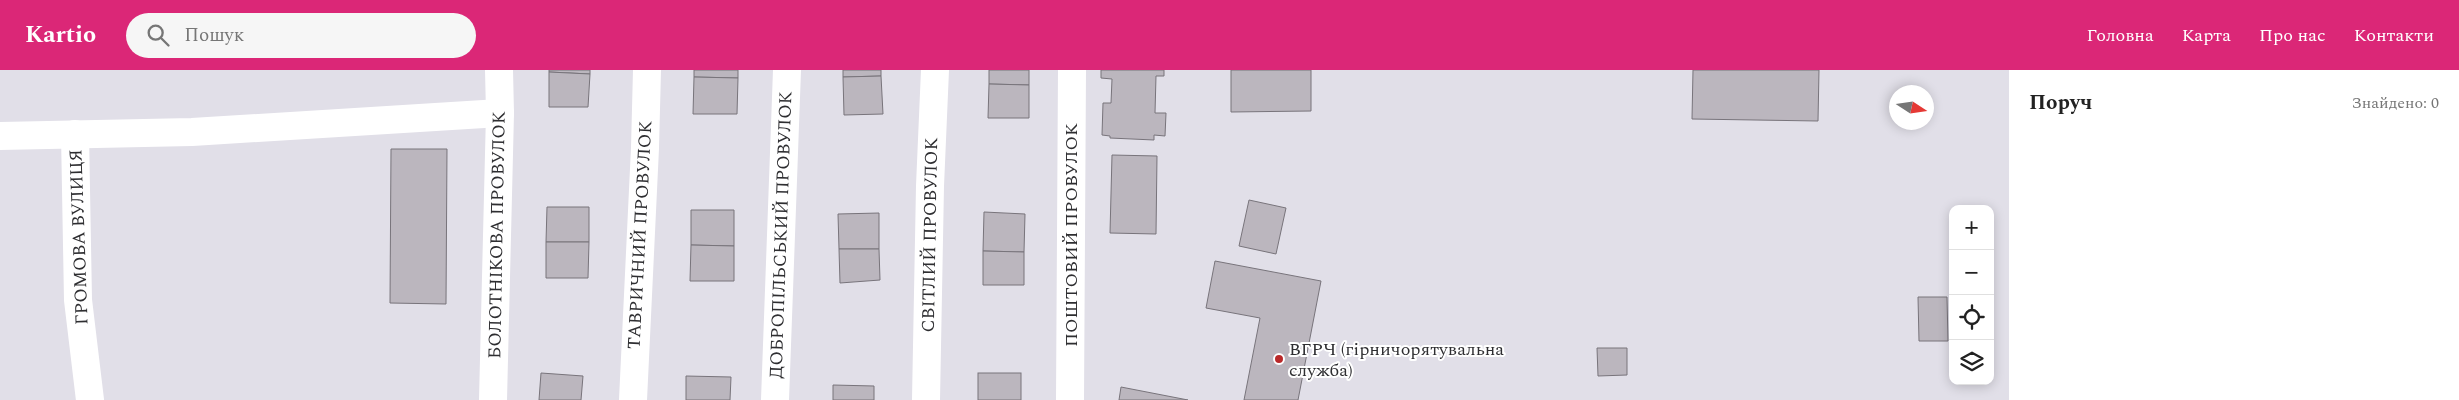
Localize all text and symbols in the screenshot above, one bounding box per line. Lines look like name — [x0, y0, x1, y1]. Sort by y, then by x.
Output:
search box — [126, 13, 476, 58]
text: Kartio — [25, 17, 96, 53]
icon: search — [144, 21, 172, 49]
text: Пошук — [184, 21, 244, 50]
text: Головна — [2087, 22, 2154, 49]
text: Карта — [2182, 22, 2231, 49]
text: Про нас — [2259, 22, 2326, 49]
text: Контакти — [2354, 22, 2434, 49]
north arrow — [1889, 85, 1934, 130]
text: Поруч — [2029, 87, 2092, 119]
street label: ДОБРОПІЛЬСЬКИЙ ПРОВУЛОК — [762, 91, 800, 379]
text: Знайдено: 0 — [2351, 91, 2439, 115]
street label: БОЛОТНІКОВА ПРОВУЛОК — [481, 111, 513, 359]
street label: ТАВРИЧНИЙ ПРОВУЛОК — [621, 120, 659, 350]
street label: ПОШТОВИЙ ПРОВУЛОК — [1058, 123, 1085, 347]
street label: СВІТЛИЙ ПРОВУЛОК — [915, 137, 945, 333]
street label: ГРОМОВА ВУЛИЦЯ — [62, 149, 96, 325]
map controls — [1949, 205, 1994, 385]
button: + — [1949, 205, 1994, 250]
button: − — [1949, 250, 1994, 295]
button: locate — [1949, 295, 1994, 340]
place label: ВГРЧ (гірничорятувальна служба) — [1289, 336, 1504, 384]
button: layers — [1949, 340, 1994, 385]
marker: ВГРЧ (гірничорятувальна служба) — [1273, 353, 1285, 365]

